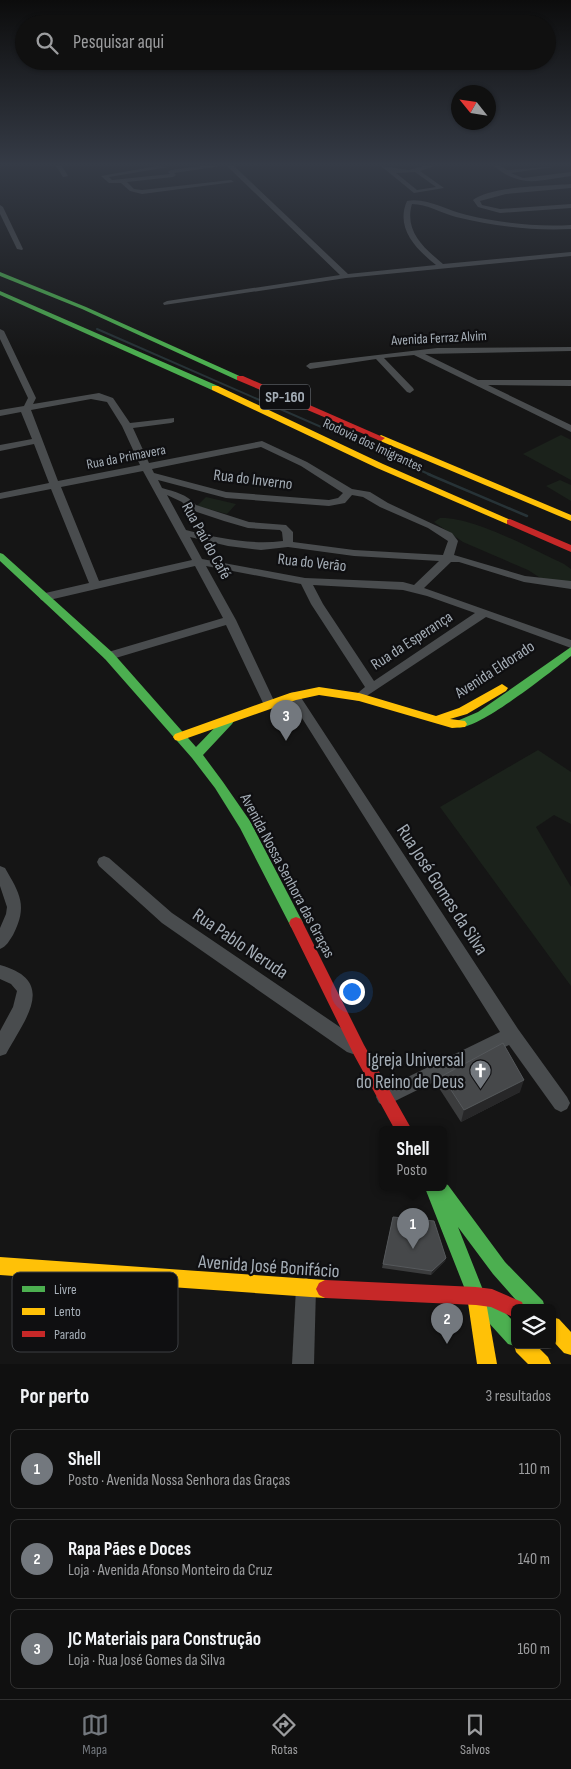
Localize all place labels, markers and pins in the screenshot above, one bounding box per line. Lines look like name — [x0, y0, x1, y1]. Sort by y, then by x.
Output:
pin: 3 — [270, 700, 302, 741]
place label: Igreja Universal do Reino de Deus — [356, 1049, 464, 1094]
church icon: Igreja Universal do Reino de Deus — [468, 1059, 492, 1090]
pin: 1 — [397, 1208, 429, 1249]
pin: 2 — [431, 1303, 463, 1344]

